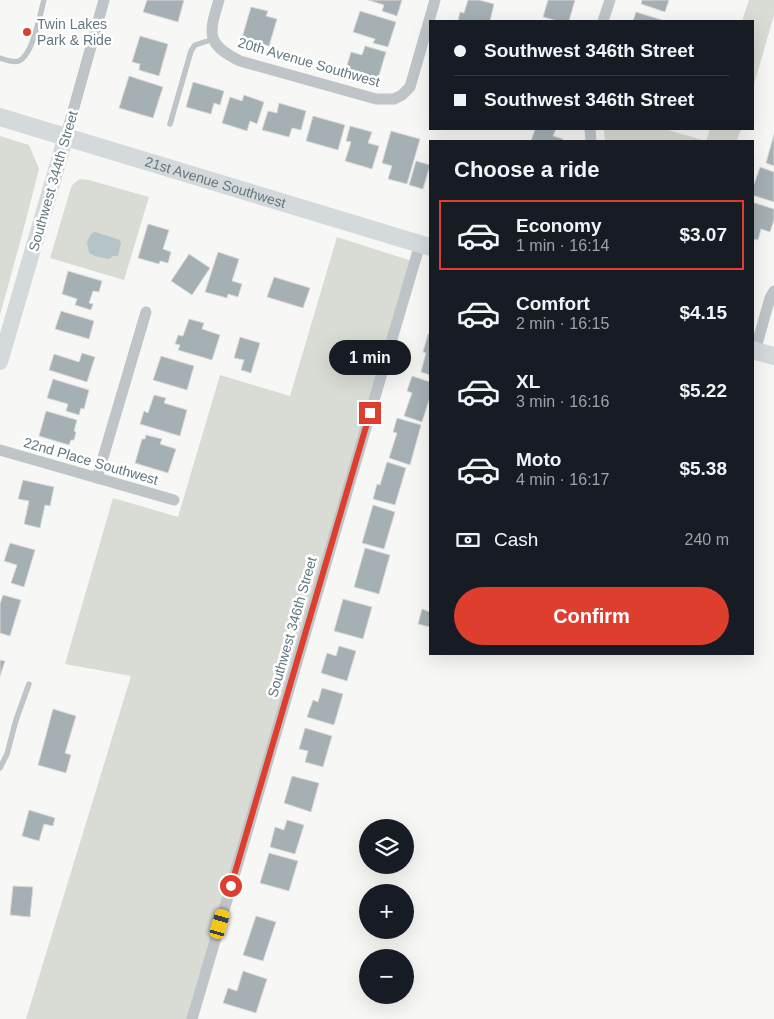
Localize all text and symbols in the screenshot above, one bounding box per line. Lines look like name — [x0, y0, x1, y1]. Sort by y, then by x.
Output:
place label: Twin Lakes Park & Ride — [37, 16, 112, 48]
marker: Twin Lakes Park & Ride — [21, 26, 33, 38]
street label: 20th Avenue Southwest — [236, 34, 382, 90]
text: Southwest 346th Street — [484, 40, 694, 61]
text: Southwest 346th Street — [484, 89, 694, 110]
street label: Southwest 344th Street — [25, 109, 81, 253]
street label: 21st Avenue Southwest — [143, 153, 288, 211]
text: Choose a ride — [454, 157, 599, 182]
icon: car — [456, 213, 501, 258]
text: Economy — [516, 215, 602, 236]
text: $3.07 — [679, 224, 727, 245]
text: 1 min · 16:14 — [516, 237, 609, 254]
icon: car — [456, 291, 501, 336]
text: Comfort — [516, 293, 590, 314]
text: $4.15 — [679, 302, 727, 323]
text: 2 min · 16:15 — [516, 315, 609, 332]
callout: 1 min — [329, 340, 411, 376]
text: 1 min — [349, 349, 391, 366]
icon: car — [456, 369, 501, 414]
text: XL — [516, 371, 540, 392]
text: $5.22 — [679, 380, 727, 401]
text: 3 min · 16:16 — [516, 393, 609, 410]
route end — [359, 402, 381, 424]
street label: 22nd Place Southwest — [22, 434, 160, 488]
icon: car — [456, 447, 501, 492]
text: Moto — [516, 449, 561, 470]
text: $5.38 — [679, 458, 727, 479]
text: 4 min · 16:17 — [516, 471, 609, 488]
icon: cash — [454, 526, 482, 554]
text: Cash — [494, 529, 538, 550]
text: 240 m — [685, 531, 729, 548]
street label: Southwest 346th Street — [264, 555, 320, 699]
button: Confirm — [454, 587, 729, 645]
map controls — [359, 819, 414, 1004]
button: layers — [359, 819, 414, 874]
route start — [220, 875, 242, 897]
button: + — [359, 884, 414, 939]
car — [208, 908, 231, 940]
button: − — [359, 949, 414, 1004]

